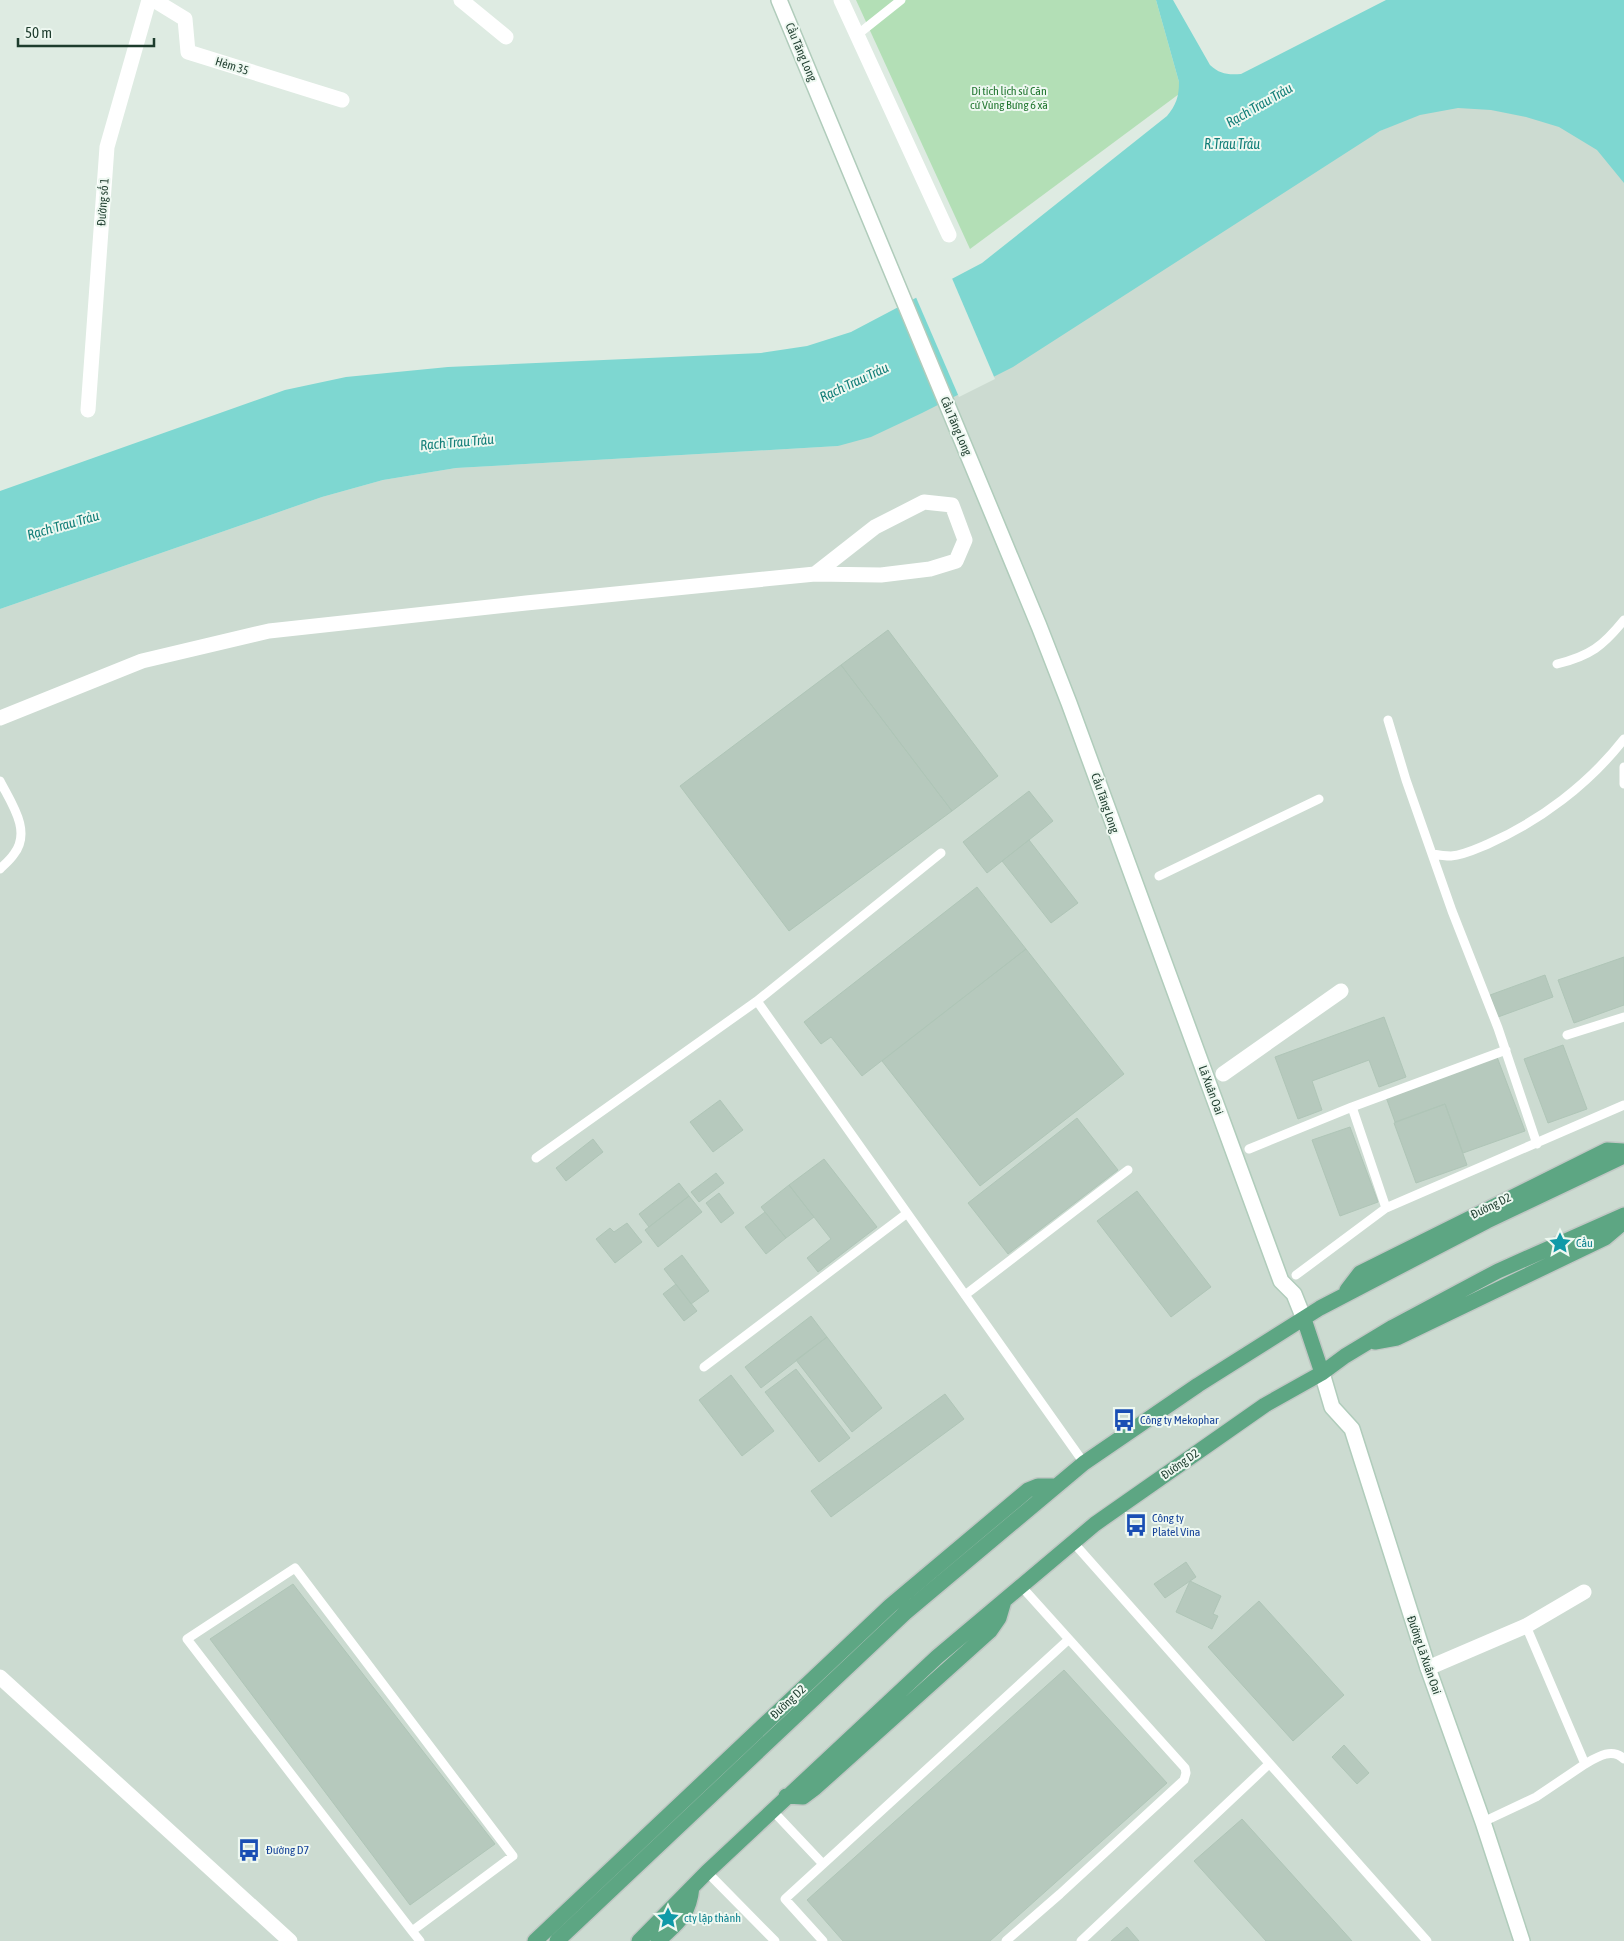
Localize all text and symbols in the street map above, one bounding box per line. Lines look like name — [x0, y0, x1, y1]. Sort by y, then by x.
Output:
scale bar — [18, 15, 154, 47]
street label: Cầu Tăng Long — [782, 21, 820, 84]
text: 50 m — [25, 24, 52, 41]
street label: Hẻm 35 — [214, 54, 250, 78]
water label: Rạch Trau Trảu — [1223, 79, 1295, 130]
park label: Di tích lịch sử Căn cứ Vùng Bưng 6 xã — [970, 84, 1048, 112]
water label: R.Trau Trảu — [1204, 136, 1260, 152]
street label: Đường số 1 — [94, 177, 112, 226]
water label: Rạch Trau Trảu — [817, 359, 891, 405]
street label: Cầu Tăng Long — [937, 395, 975, 458]
water label: Rạch Trau Trảu — [419, 431, 495, 453]
water label: Rạch Trau Trảu — [25, 507, 101, 543]
street label: Cầu Tăng Long — [1088, 771, 1122, 836]
street label: Lã Xuân Oai — [1196, 1063, 1226, 1117]
street label: Đường D2 — [1469, 1190, 1513, 1222]
place icon: Cầu — [1547, 1230, 1573, 1256]
place label: Cầu — [1576, 1236, 1593, 1250]
bus stop icon: Công ty Mekophar — [1111, 1407, 1137, 1433]
place label: Công ty Mekophar — [1140, 1413, 1219, 1427]
street label: Đường D2 — [1158, 1446, 1202, 1482]
place label: Công ty Platel Vina — [1152, 1511, 1200, 1539]
bus stop icon: Công ty Platel Vina — [1123, 1512, 1149, 1538]
street label: Đường Lã Xuân Oai — [1404, 1614, 1444, 1696]
street label: Đường D2 — [767, 1682, 809, 1722]
bus stop icon: Đường D7 — [236, 1837, 262, 1863]
place label: Đường D7 — [266, 1843, 310, 1857]
place icon: cty lập thành — [655, 1905, 681, 1931]
place label: cty lập thành — [684, 1911, 741, 1925]

